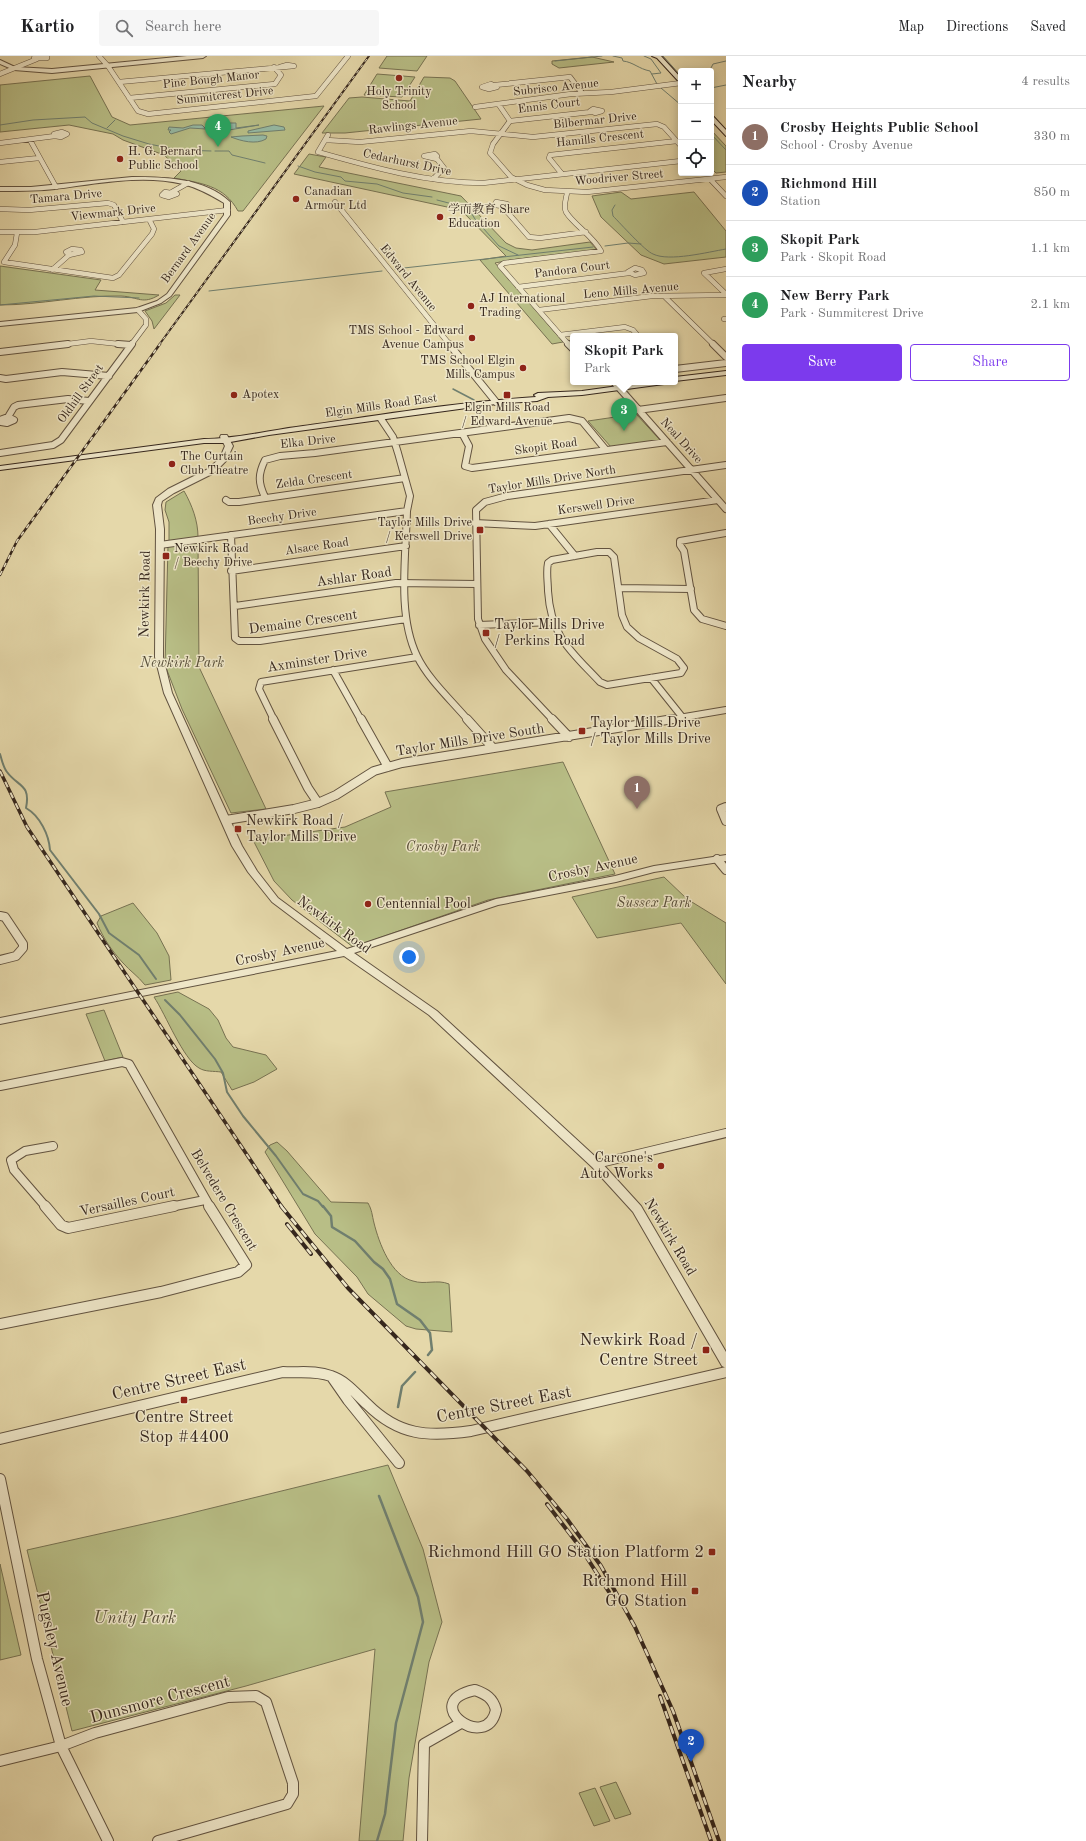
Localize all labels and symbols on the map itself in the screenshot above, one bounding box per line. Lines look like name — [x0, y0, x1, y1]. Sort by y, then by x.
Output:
street label: Pine Bough Manor — [162, 69, 260, 91]
marker: Holy Trinity School — [394, 73, 404, 83]
street label: Subrisco Avenue — [513, 77, 600, 98]
street label: Summitcrest Drive — [176, 85, 275, 107]
place label: Holy Trinity School — [366, 86, 432, 112]
street label: Ennis Court — [517, 96, 581, 116]
street label: Bilbermar Drive — [553, 111, 638, 131]
pin: 4 — [205, 114, 231, 147]
street label: Rawlings Avenue — [368, 115, 459, 137]
street label: Hamills Crescent — [555, 128, 645, 150]
place label: H. G. Bernard Public School — [128, 146, 202, 172]
street label: Cedarhurst Drive — [362, 148, 453, 178]
marker: H. G. Bernard Public School — [115, 154, 125, 164]
street label: Woodriver Street — [574, 168, 664, 188]
place label: Canadian Armour Ltd — [304, 186, 367, 212]
street label: Tamara Drive — [29, 188, 103, 206]
marker: Canadian Armour Ltd — [291, 194, 301, 204]
place label: 学而教育 Share Education — [448, 202, 530, 230]
street label: Viewmark Drive — [70, 203, 157, 223]
street label: Bernard Avenue — [160, 210, 219, 285]
marker: 学而教育 Share Education — [435, 212, 445, 222]
street label: Edward Avenue — [378, 242, 439, 314]
street label: Pandora Court — [534, 259, 610, 281]
street label: Leno Mills Avenue — [583, 281, 680, 301]
place label: AJ International Trading — [479, 293, 565, 319]
marker: AJ International Trading — [466, 301, 476, 311]
place label: TMS School - Edward Avenue Campus — [348, 325, 464, 351]
marker: TMS School - Edward Avenue Campus — [467, 333, 477, 343]
place label: TMS School Elgin Mills Campus — [420, 355, 516, 381]
street label: Oldhill Street — [56, 362, 106, 426]
marker: TMS School Elgin Mills Campus — [518, 363, 528, 373]
place label: Apotex — [242, 389, 279, 401]
marker: Apotex — [229, 390, 239, 400]
marker: Elgin Mills Road / Edward Avenue — [502, 390, 512, 400]
street label: Elgin Mills Road East — [324, 392, 438, 420]
pin: 3 — [611, 398, 637, 431]
place label: Elgin Mills Road / Edward Avenue — [462, 402, 553, 428]
street label: Neal Drive — [658, 416, 705, 466]
street label: Elka Drive — [280, 433, 337, 451]
street label: Skopit Road — [514, 437, 578, 457]
place label: The Curtain Club Theatre — [180, 451, 249, 477]
marker: The Curtain Club Theatre — [167, 459, 177, 469]
street label: Taylor Mills Drive North — [487, 464, 617, 496]
street label: Zelda Crescent — [275, 469, 353, 491]
street label: Kerswell Drive — [557, 495, 636, 517]
street label: Beechy Drive — [247, 506, 318, 528]
place label: Taylor Mills Drive / Kerswell Drive — [377, 517, 472, 543]
marker: Taylor Mills Drive / Kerswell Drive — [475, 525, 485, 535]
street label: Alsace Road — [284, 537, 350, 557]
place label: Newkirk Road / Beechy Drive — [174, 543, 253, 569]
street label: Newkirk Road — [137, 550, 153, 638]
marker: Newkirk Road / Beechy Drive — [161, 551, 171, 561]
street label: Ashlar Road — [315, 565, 393, 589]
street label: Demaine Crescent — [248, 607, 358, 637]
place label: Taylor Mills Drive / Perkins Road — [494, 618, 604, 648]
marker: Taylor Mills Drive / Perkins Road — [481, 628, 491, 638]
street label: Axminster Drive — [266, 645, 368, 675]
park label: Newkirk Park — [139, 656, 224, 670]
place label: Taylor Mills Drive / Taylor Mills Drive — [590, 716, 711, 746]
street label: Taylor Mills Drive South — [395, 721, 546, 759]
marker: Taylor Mills Drive / Taylor Mills Drive — [577, 726, 587, 736]
pin: 1 — [624, 776, 650, 809]
place label: Newkirk Road / Taylor Mills Drive — [246, 814, 356, 844]
marker: Newkirk Road / Taylor Mills Drive — [233, 824, 243, 834]
park label: Crosby Park — [406, 840, 480, 855]
street label: Crosby Avenue — [547, 852, 639, 884]
street label: Newkirk Road — [295, 894, 373, 956]
park label: Sussex Park — [617, 896, 692, 910]
place label: Centennial Pool — [376, 897, 471, 911]
marker: Centennial Pool — [363, 899, 373, 909]
street label: Crosby Avenue — [234, 936, 326, 968]
your location — [399, 947, 419, 967]
street label: Belvedere Crescent — [188, 1147, 260, 1253]
place label: Carcone's Auto Works — [579, 1151, 653, 1181]
marker: Carcone's Auto Works — [656, 1161, 666, 1171]
street label: Versailles Court — [78, 1185, 176, 1219]
street label: Newkirk Road — [642, 1196, 698, 1278]
place label: Newkirk Road / Centre Street — [580, 1332, 698, 1369]
marker: Newkirk Road / Centre Street — [701, 1345, 711, 1355]
street label: Centre Street East — [110, 1356, 248, 1404]
street label: Centre Street East — [435, 1384, 573, 1426]
marker: Centre Street Stop #4400 — [179, 1395, 189, 1405]
place label: Centre Street Stop #4400 — [135, 1409, 234, 1446]
place label: Richmond Hill GO Station Platform 2 — [428, 1544, 704, 1561]
marker: Richmond Hill GO Station Platform 2 — [707, 1547, 717, 1557]
place label: Richmond Hill GO Station — [582, 1573, 687, 1610]
marker: Richmond Hill GO Station — [690, 1586, 700, 1596]
street label: Pugsley Avenue — [33, 1590, 76, 1708]
park label: Unity Park — [94, 1610, 176, 1627]
street label: Dunsmore Crescent — [88, 1673, 232, 1727]
pin: 2 — [678, 1729, 704, 1762]

